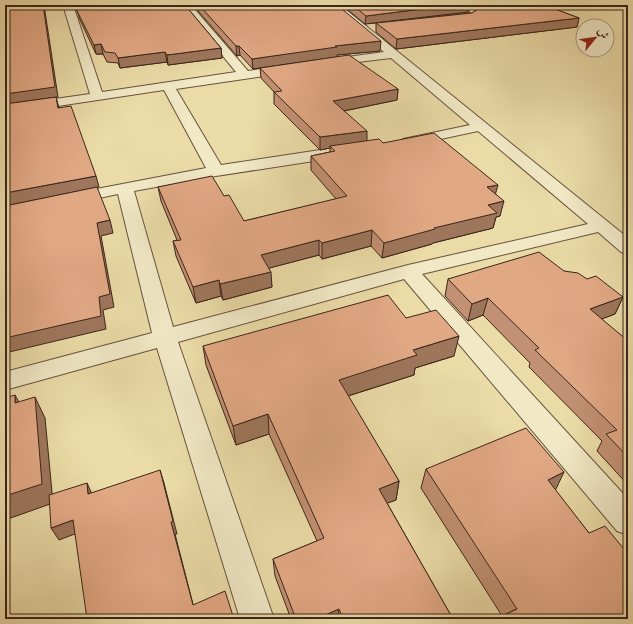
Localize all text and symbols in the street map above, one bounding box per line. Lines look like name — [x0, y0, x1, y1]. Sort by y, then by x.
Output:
north arrow — [575, 18, 615, 58]
text: ش — [594, 24, 613, 42]

